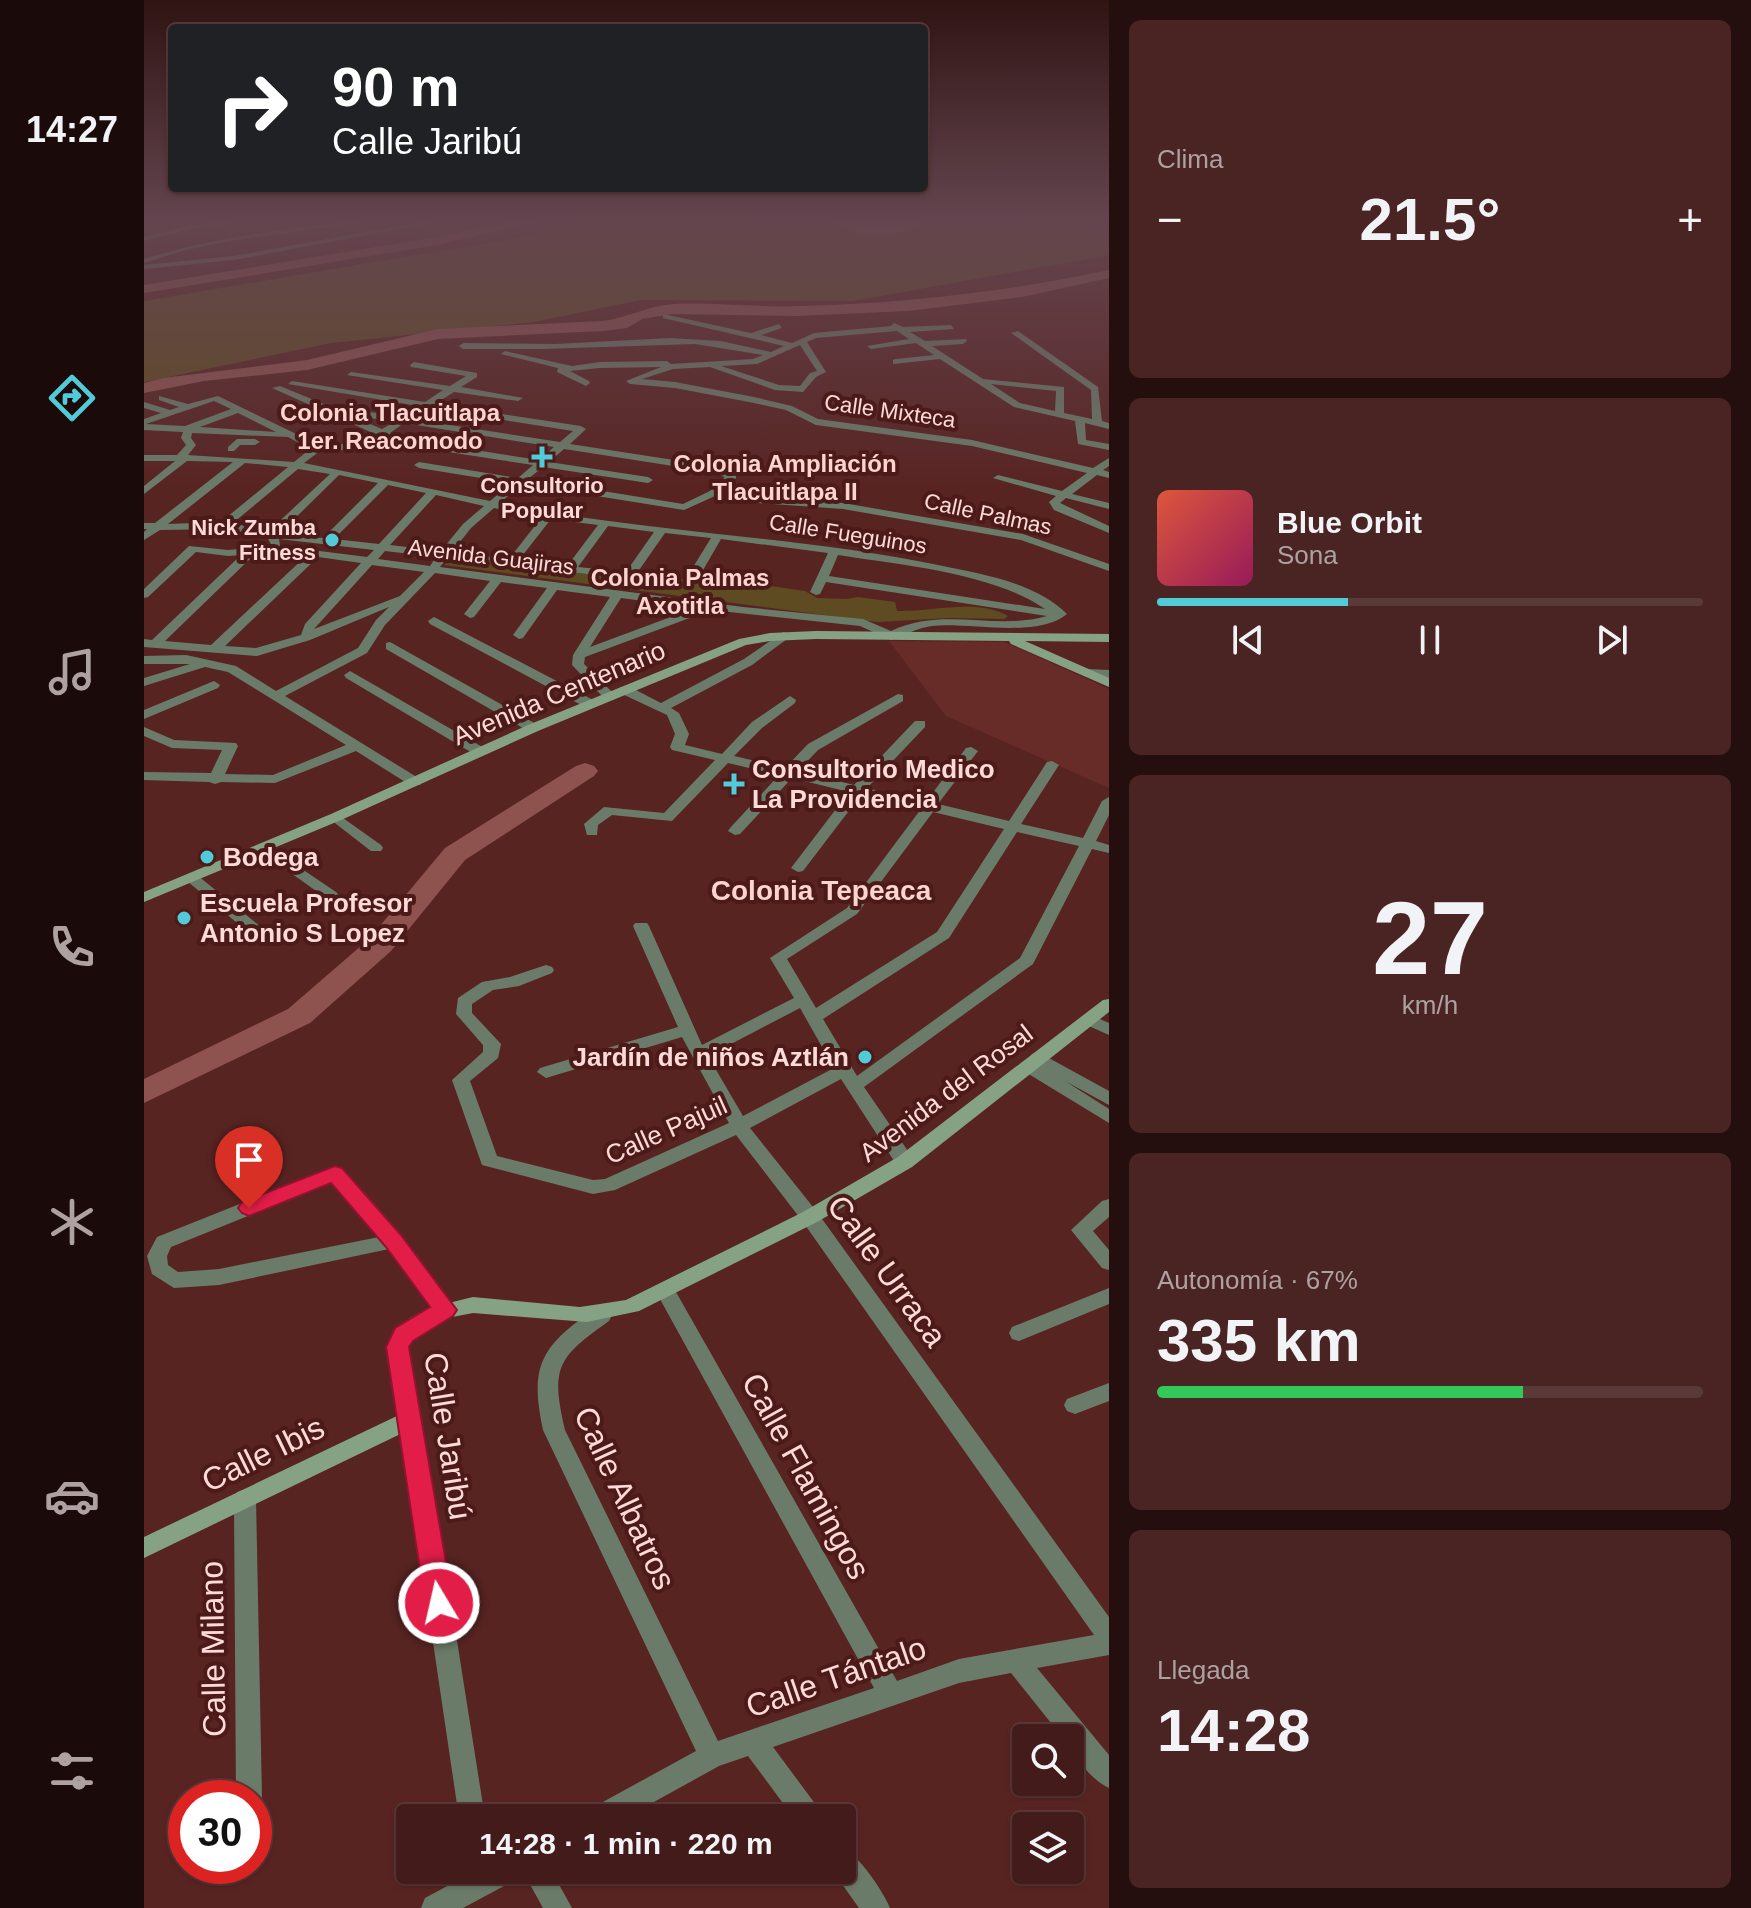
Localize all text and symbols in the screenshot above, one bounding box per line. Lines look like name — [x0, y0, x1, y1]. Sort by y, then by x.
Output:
text: 90 m — [332, 55, 460, 118]
icon: right — [200, 56, 304, 160]
text: 14:27 — [26, 109, 118, 150]
text: Calle Jaribú — [332, 121, 522, 162]
text: Clima — [1157, 144, 1223, 174]
text: 21.5° — [1360, 186, 1500, 253]
text: − — [1157, 195, 1183, 244]
text: + — [1677, 195, 1703, 244]
icon: directions — [44, 370, 100, 426]
street label: Calle Mixteca — [823, 389, 958, 433]
district label: Colonia Tlacuitlapa 1er. Reacomodo — [280, 399, 501, 454]
marker: Consultorio Popular — [531, 446, 553, 468]
district label: Colonia Ampliación Tlacuitlapa II — [673, 450, 897, 505]
place label: Consultorio Popular — [480, 473, 604, 523]
street label: Calle Palmas — [922, 488, 1054, 540]
text: Blue Orbit — [1277, 506, 1422, 539]
street label: Calle Fueguinos — [768, 509, 928, 559]
place label: Nick Zumba Fitness — [191, 515, 317, 565]
marker: Nick Zumba Fitness — [323, 531, 341, 549]
street label: Avenida Guajiras — [407, 534, 575, 580]
text: Sona — [1277, 540, 1338, 570]
district label: Colonia Palmas Axotitla — [591, 564, 769, 619]
icon: previous — [1226, 618, 1270, 662]
icon: pause — [1408, 618, 1452, 662]
icon: next — [1590, 618, 1634, 662]
street label: Avenida Centenario — [448, 635, 670, 751]
icon: music — [44, 644, 100, 700]
place label: Consultorio Medico La Providencia — [752, 754, 995, 814]
marker: Consultorio Medico La Providencia — [723, 773, 745, 795]
place label: Bodega — [223, 842, 319, 872]
marker: Bodega — [198, 848, 216, 866]
district label: Colonia Tepeaca — [711, 875, 932, 906]
text: 27 — [1372, 880, 1488, 996]
place label: Escuela Profesor Antonio S Lopez — [200, 888, 412, 948]
marker: Escuela Profesor Antonio S Lopez — [175, 909, 193, 927]
icon: phone — [44, 919, 100, 975]
text: km/h — [1402, 990, 1458, 1020]
street label: Avenida del Rosal — [853, 1018, 1039, 1168]
place label: Jardín de niños Aztlán — [573, 1042, 849, 1072]
marker: Jardín de niños Aztlán — [856, 1048, 874, 1066]
street label: Calle Pajuil — [600, 1090, 732, 1170]
pin — [215, 1126, 283, 1208]
icon: arrive — [227, 1138, 271, 1182]
street label: Calle Urraca — [820, 1188, 954, 1354]
icon: climate — [44, 1194, 100, 1250]
text: Autonomía · 67% — [1157, 1265, 1358, 1295]
text: 335 km — [1157, 1307, 1361, 1374]
street label: Calle Jaribú — [417, 1350, 479, 1522]
street label: Calle Flamingos — [735, 1367, 877, 1585]
street label: Calle Albatros — [567, 1401, 683, 1595]
street label: Calle Ibis — [196, 1409, 330, 1499]
icon: car — [44, 1468, 100, 1524]
street label: Calle Milano — [193, 1561, 233, 1737]
position arrow — [397, 1561, 481, 1645]
street label: Calle Tántalo — [741, 1629, 931, 1725]
text: Llegada — [1157, 1655, 1250, 1685]
text: 14:28 — [1157, 1697, 1310, 1764]
map controls — [1012, 1724, 1084, 1884]
button: search — [1012, 1724, 1084, 1796]
icon: filters — [44, 1743, 100, 1799]
speed limit sign: 30 — [168, 1780, 272, 1884]
button: layers — [1012, 1812, 1084, 1884]
text: 14:28 · 1 min · 220 m — [479, 1827, 773, 1860]

